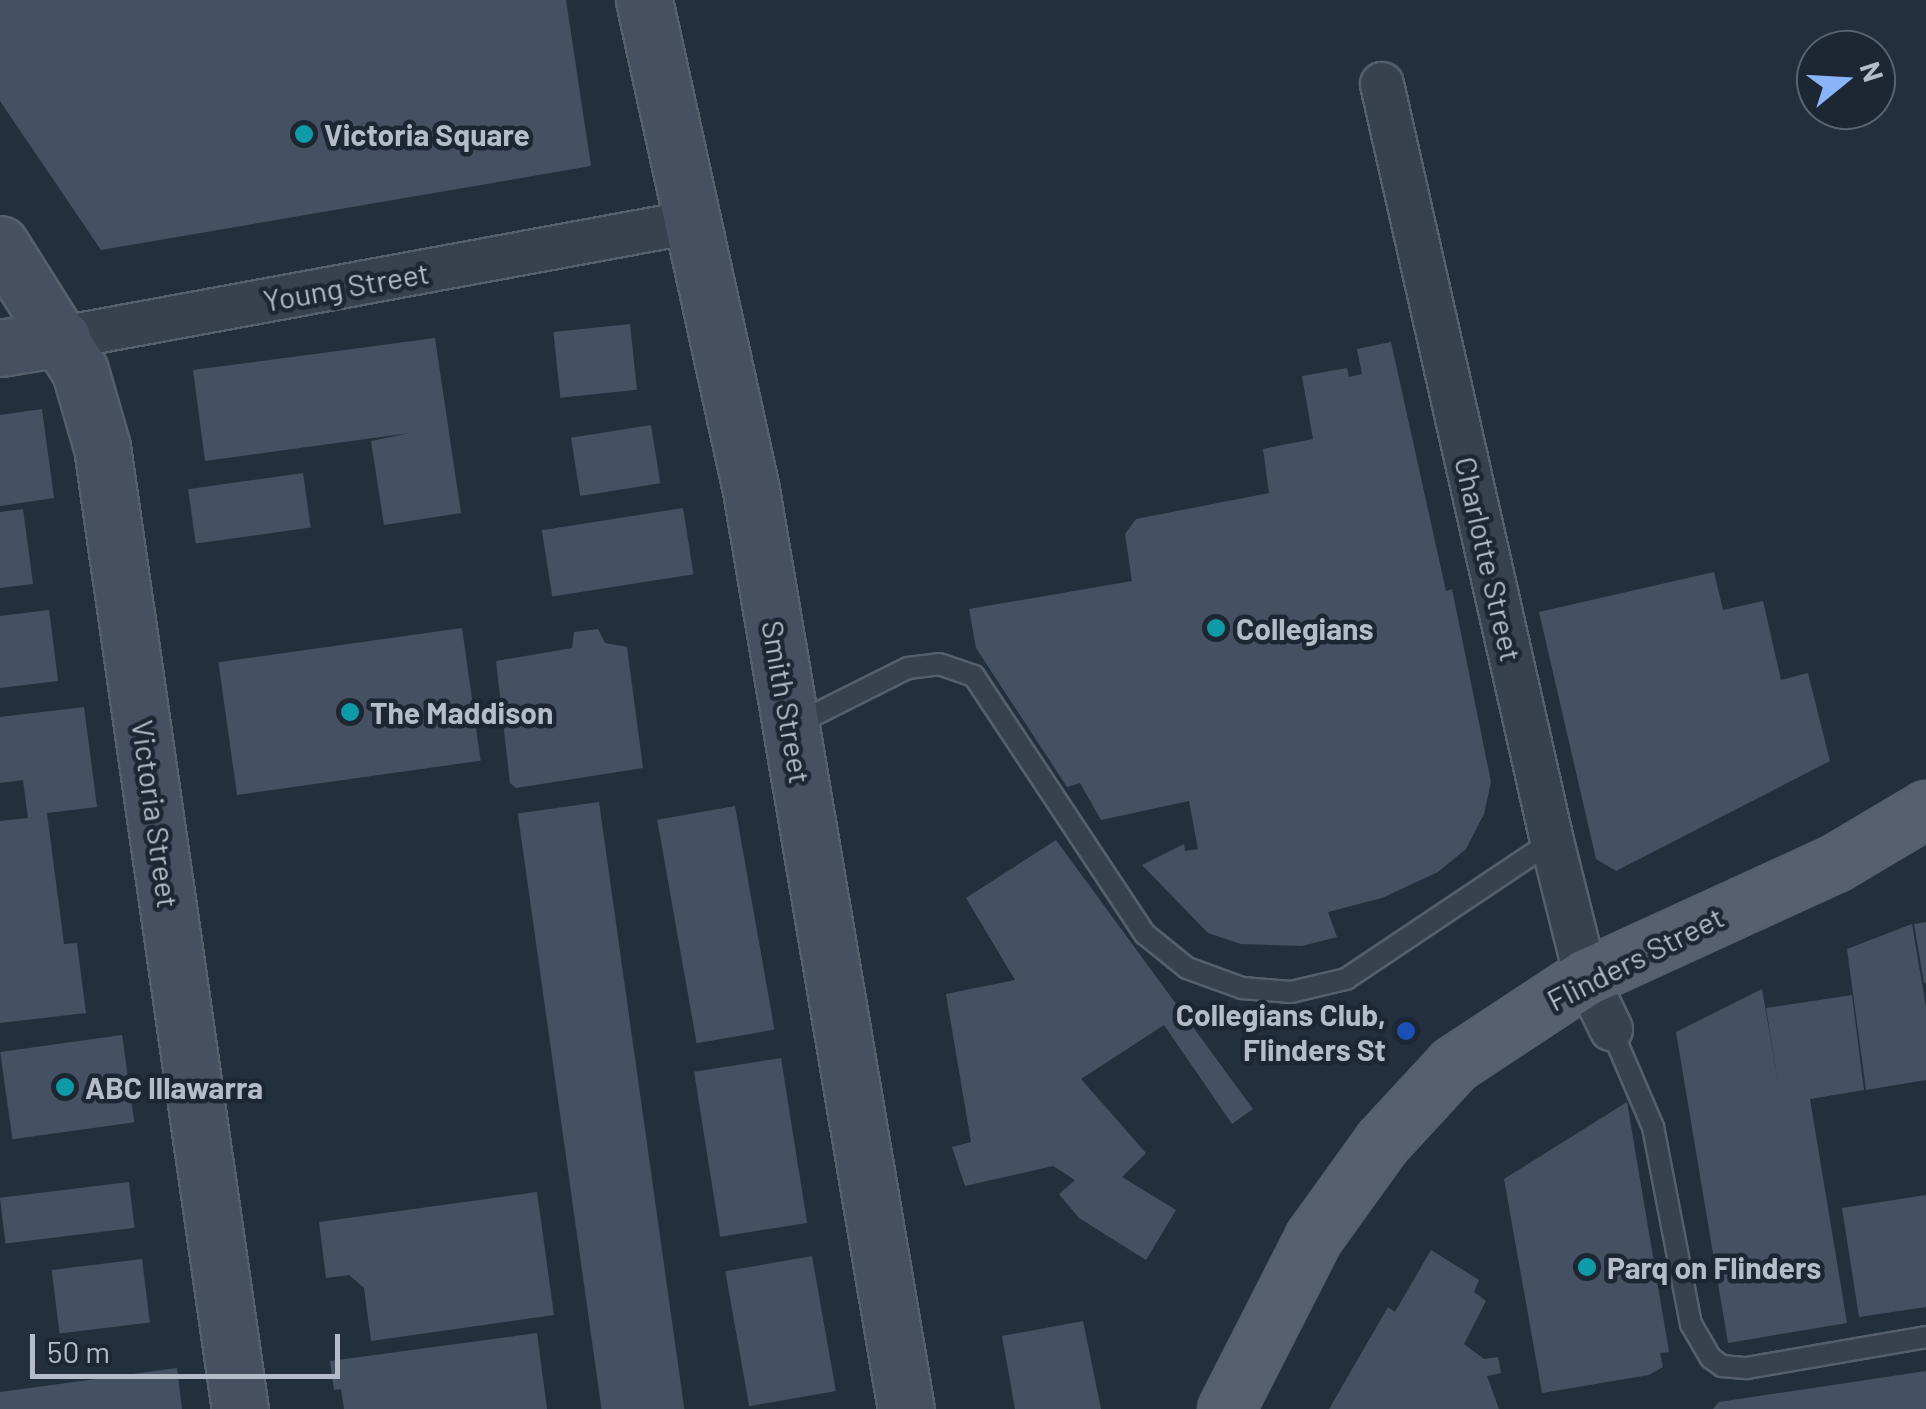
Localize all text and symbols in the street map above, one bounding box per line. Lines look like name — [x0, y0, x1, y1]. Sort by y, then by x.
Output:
north arrow — [1796, 30, 1896, 130]
text: N — [1854, 57, 1892, 85]
place label: Victoria Square — [324, 116, 530, 152]
marker: Victoria Square — [293, 123, 315, 145]
street label: Young Street — [260, 254, 432, 318]
street label: Charlotte Street — [1448, 453, 1530, 665]
place label: Collegians — [1236, 610, 1374, 646]
marker: Collegians — [1205, 617, 1227, 639]
street label: Smith Street — [755, 618, 819, 786]
place label: The Maddison — [370, 694, 553, 730]
marker: The Maddison — [339, 701, 361, 723]
street label: Victoria Street — [125, 718, 187, 910]
street label: Flinders Street — [1541, 898, 1729, 1018]
place label: Collegians Club, Flinders St — [1176, 996, 1386, 1066]
marker: Collegians Club, Flinders St — [1395, 1020, 1417, 1042]
place label: ABC Illawarra — [85, 1069, 263, 1105]
marker: ABC Illawarra — [54, 1076, 76, 1098]
place label: Parq on Flinders — [1607, 1249, 1821, 1285]
marker: Parq on Flinders — [1576, 1256, 1598, 1278]
scale bar — [35, 1314, 345, 1376]
text: 50 m — [47, 1333, 110, 1369]

